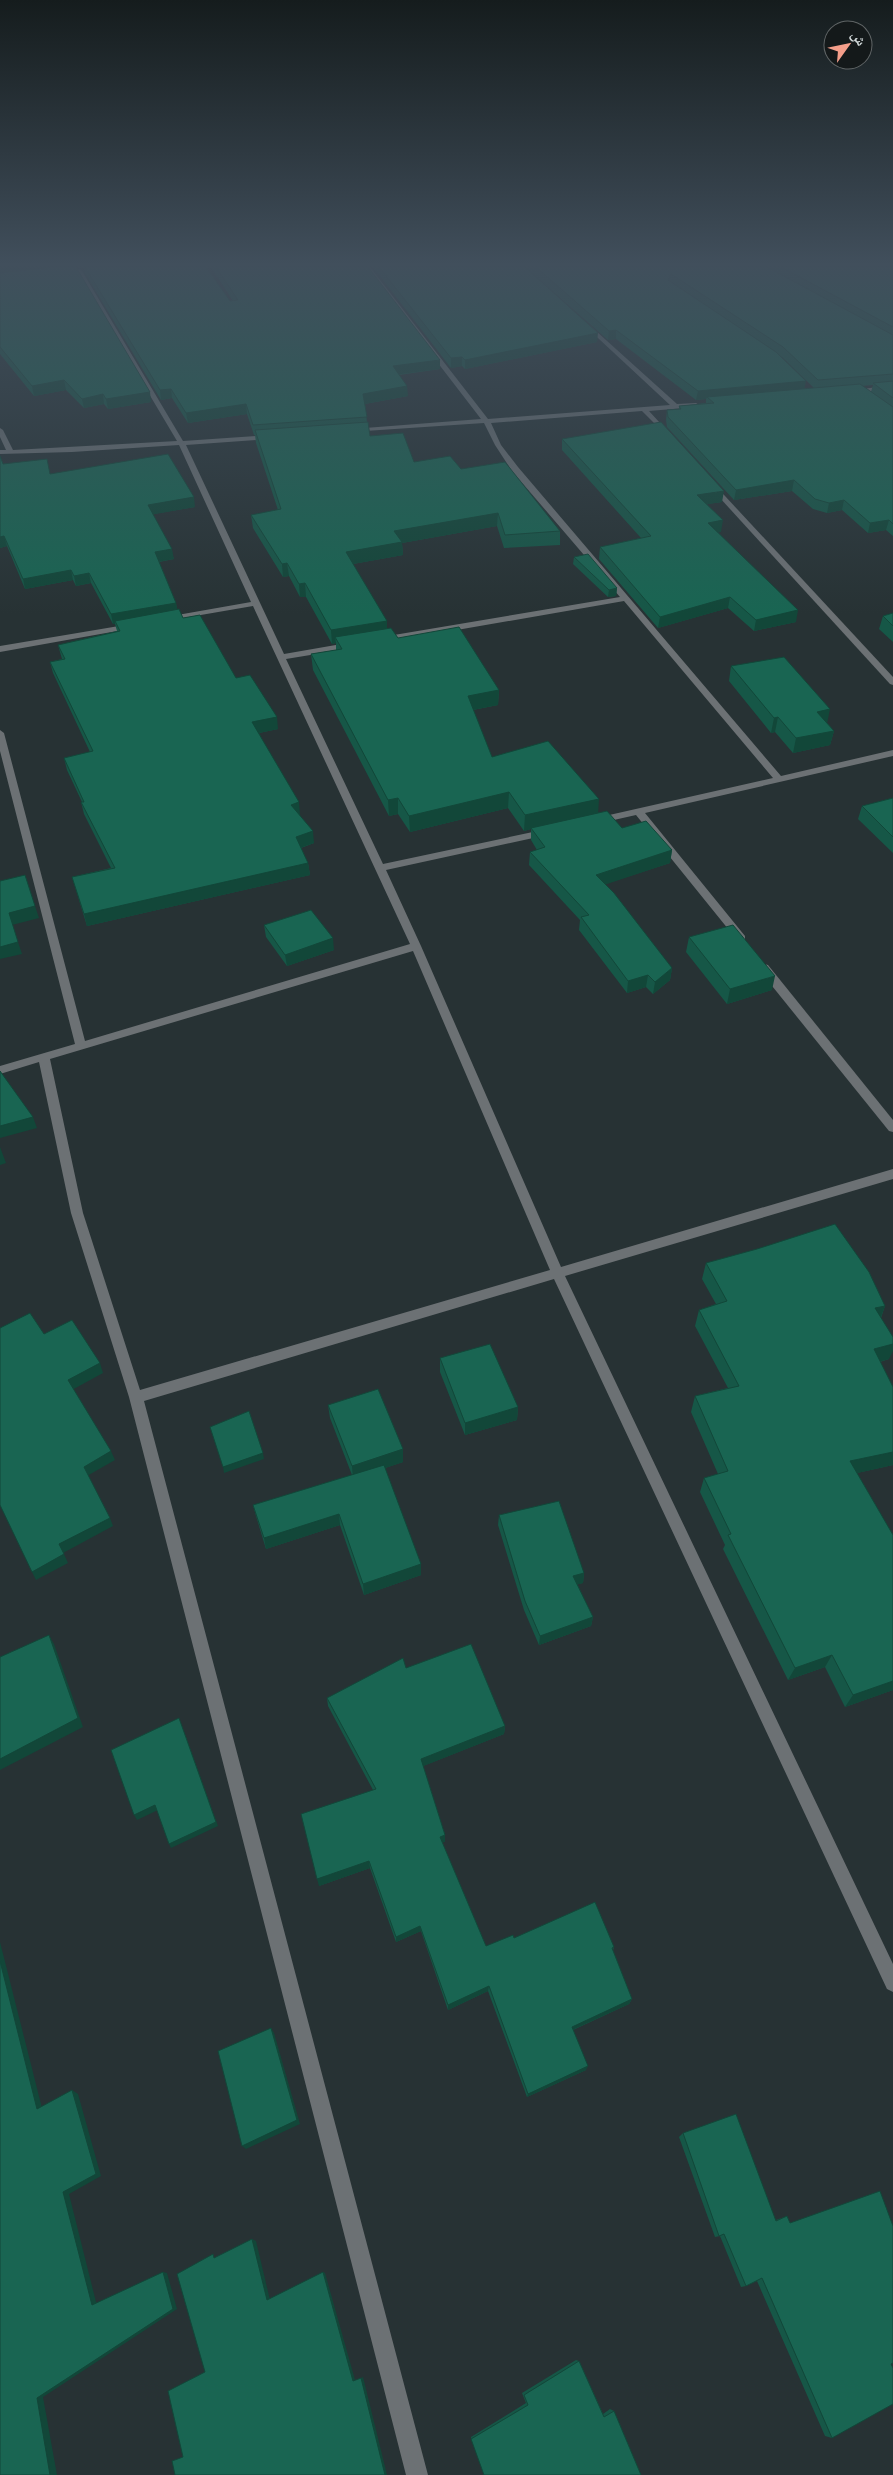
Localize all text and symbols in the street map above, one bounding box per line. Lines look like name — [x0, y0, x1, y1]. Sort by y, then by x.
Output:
north arrow — [823, 20, 873, 70]
text: ش — [847, 27, 870, 49]

